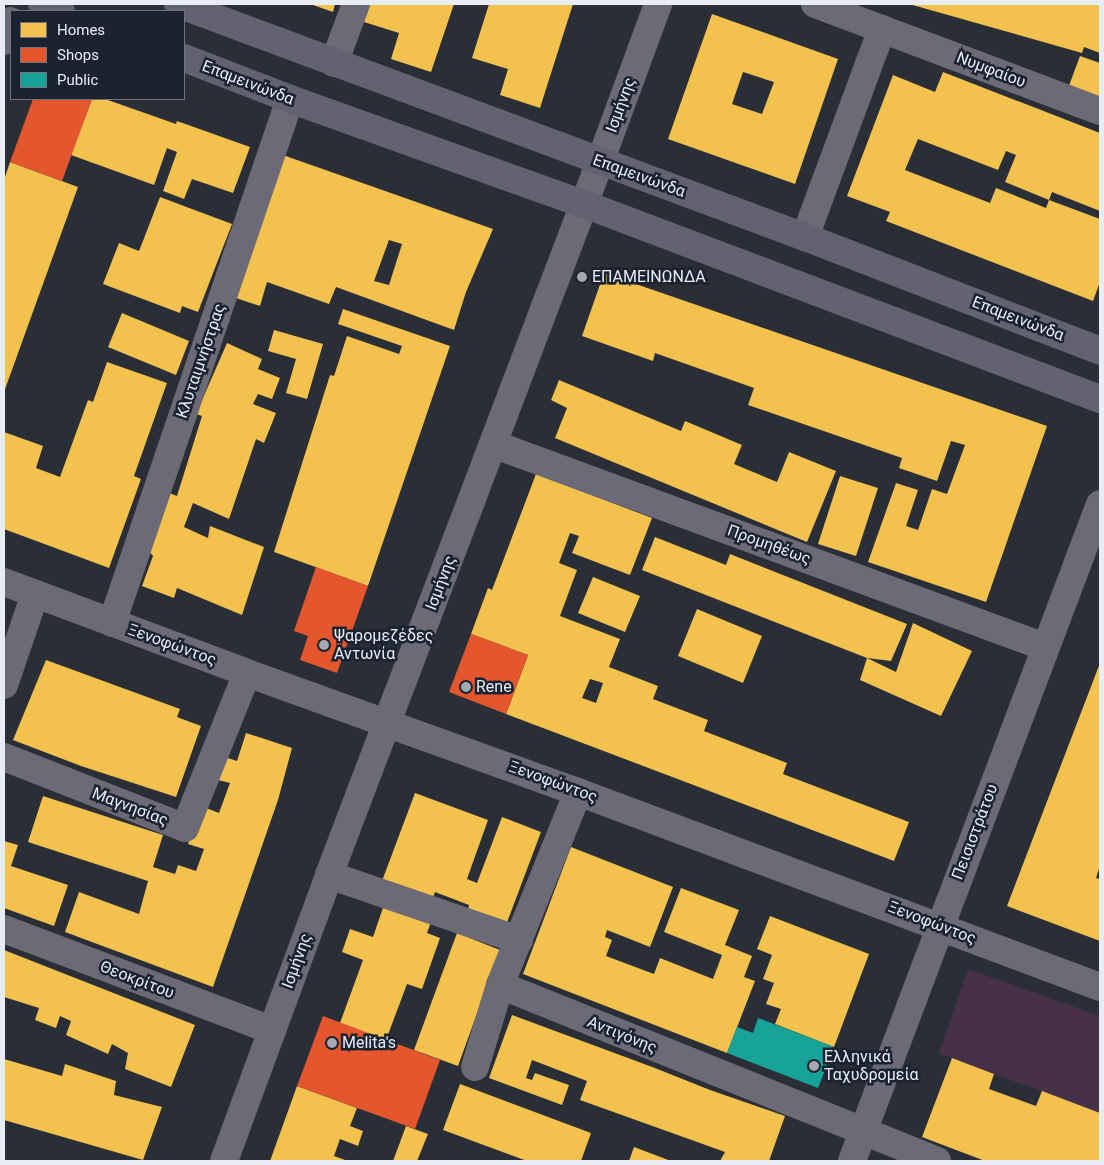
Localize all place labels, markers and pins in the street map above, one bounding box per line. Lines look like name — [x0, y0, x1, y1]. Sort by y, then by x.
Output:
place label: ΕΠΑΜΕΙΝΩΝΔΑ — [592, 267, 706, 287]
marker: ΕΠΑΜΕΙΝΩΝΔΑ — [576, 271, 588, 283]
place label: Ψαρομεζέδες Αντωνία — [334, 626, 433, 664]
marker: Ψαρομεζέδες Αντωνία — [318, 639, 330, 651]
place label: Rene — [476, 677, 512, 697]
marker: Rene — [460, 681, 472, 693]
place label: Melita's — [342, 1033, 396, 1053]
marker: Melita's — [326, 1037, 338, 1049]
place label: Ελληνικά Ταχυδρομεία — [824, 1047, 919, 1085]
marker: Ελληνικά Ταχυδρομεία — [808, 1060, 820, 1072]

